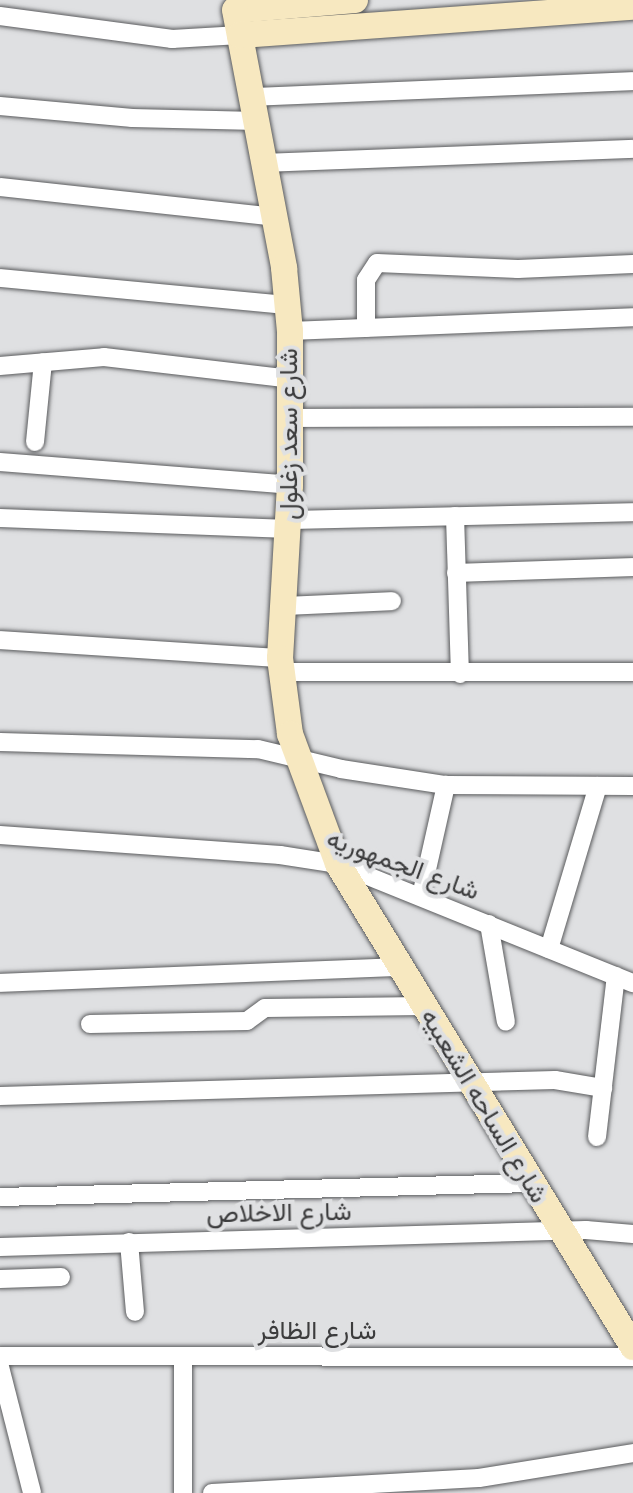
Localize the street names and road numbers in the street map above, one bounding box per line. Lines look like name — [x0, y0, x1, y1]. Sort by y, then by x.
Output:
street label: شارع سعد زغلول — [273, 348, 305, 520]
street label: شارع الجمهوريه — [322, 823, 484, 907]
street label: شارع الساحه الشعبيه — [414, 1003, 554, 1209]
street label: شارع الاخلاص — [206, 1196, 352, 1230]
street label: شارع الظافر — [258, 1315, 376, 1347]

